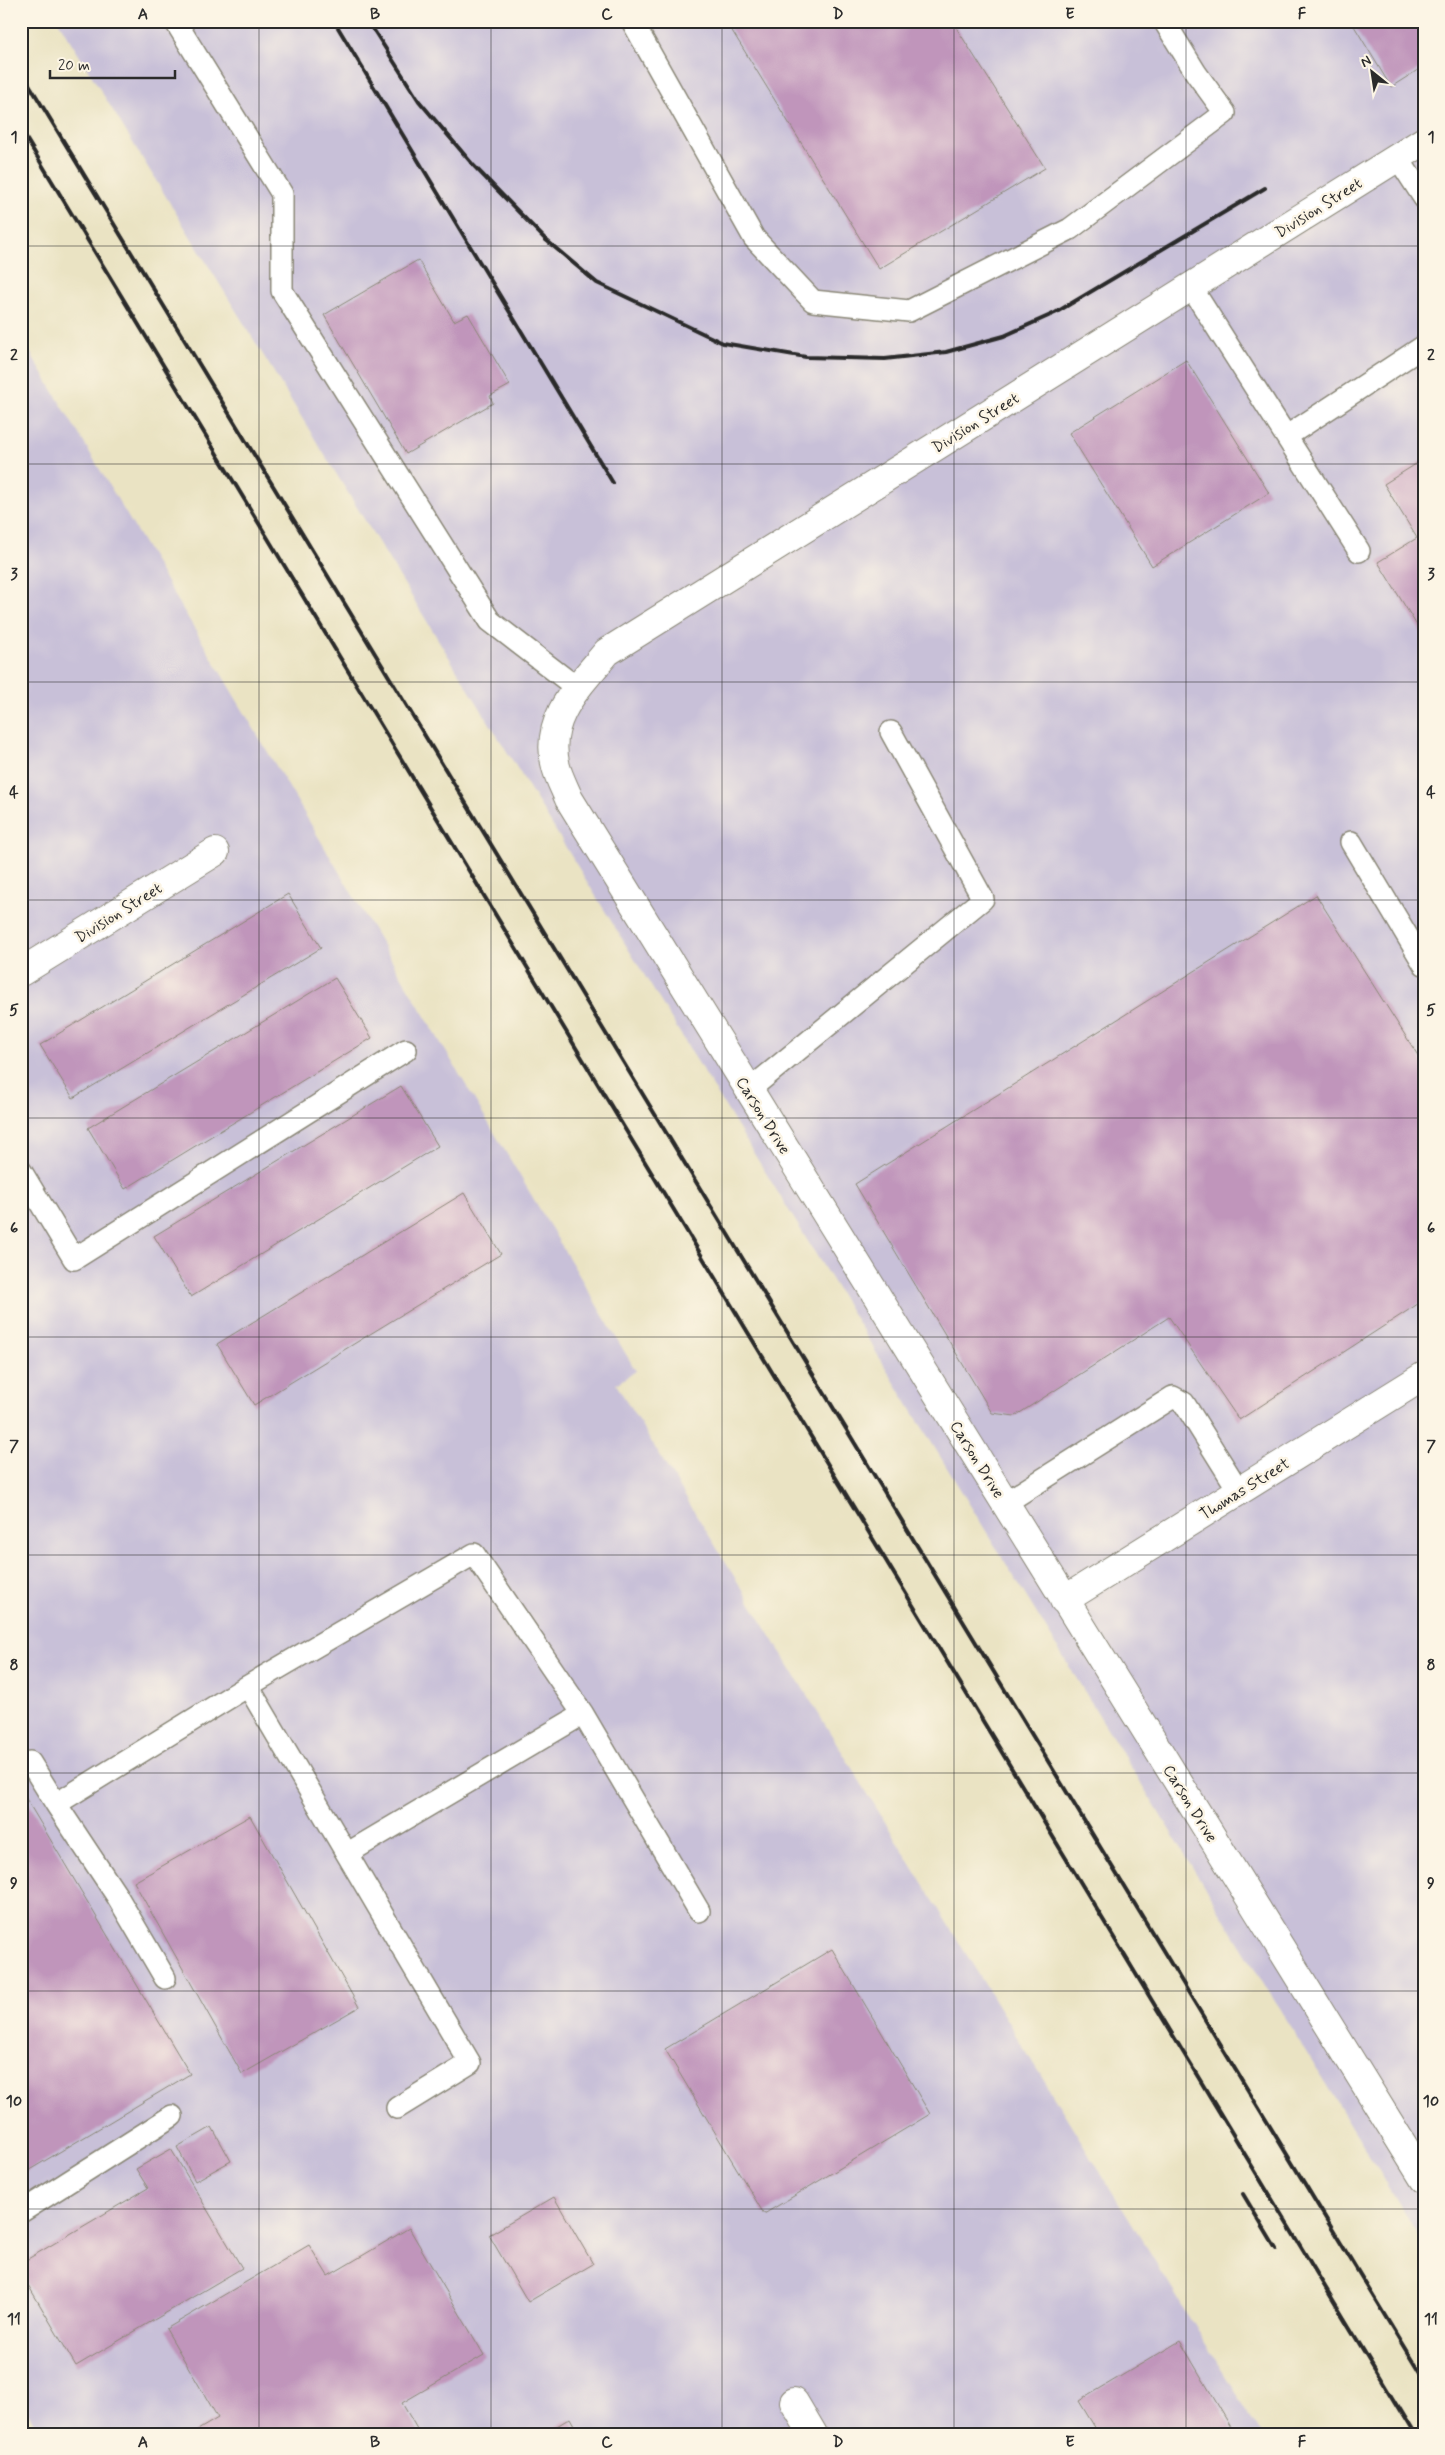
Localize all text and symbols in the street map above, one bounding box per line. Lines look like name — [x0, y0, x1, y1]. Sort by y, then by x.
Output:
text: A — [138, 4, 148, 25]
text: B — [370, 4, 380, 25]
text: C — [601, 4, 613, 25]
text: D — [832, 4, 844, 25]
text: E — [1065, 4, 1075, 25]
text: F — [1298, 4, 1307, 25]
scale bar — [50, 48, 175, 80]
north arrow — [1348, 48, 1398, 98]
text: N — [1357, 51, 1375, 72]
text: 20 m — [58, 56, 90, 76]
text: 1 — [10, 127, 18, 148]
text: 1 — [1427, 127, 1435, 148]
street label: Division Street — [1271, 173, 1366, 243]
text: 2 — [10, 345, 18, 366]
text: 2 — [1427, 345, 1435, 366]
street label: Division Street — [928, 388, 1023, 458]
text: 3 — [10, 564, 18, 585]
text: 3 — [1427, 564, 1435, 585]
text: 4 — [9, 782, 19, 803]
text: 4 — [1426, 782, 1436, 803]
street label: Division Street — [71, 878, 166, 948]
text: 5 — [9, 1000, 19, 1021]
text: 5 — [1426, 1000, 1436, 1021]
street label: Carson Drive — [731, 1073, 795, 1159]
text: 6 — [10, 1218, 18, 1239]
text: 6 — [1427, 1218, 1435, 1239]
street label: Carson Drive — [945, 1417, 1009, 1503]
text: 7 — [9, 1436, 19, 1457]
text: 7 — [1426, 1436, 1436, 1457]
street label: Thomas Street — [1196, 1453, 1294, 1525]
text: 8 — [9, 1655, 19, 1676]
text: 8 — [1426, 1655, 1436, 1676]
street label: Carson Drive — [1158, 1761, 1222, 1847]
text: 9 — [10, 1873, 18, 1894]
text: 9 — [1427, 1873, 1435, 1894]
text: 10 — [6, 2091, 22, 2112]
text: 10 — [1423, 2091, 1439, 2112]
text: 11 — [7, 2309, 21, 2330]
text: 11 — [1424, 2309, 1438, 2330]
text: A — [138, 2432, 148, 2453]
text: B — [370, 2432, 380, 2453]
text: C — [601, 2432, 613, 2453]
text: D — [832, 2432, 844, 2453]
text: E — [1065, 2432, 1075, 2453]
text: F — [1298, 2432, 1307, 2453]

